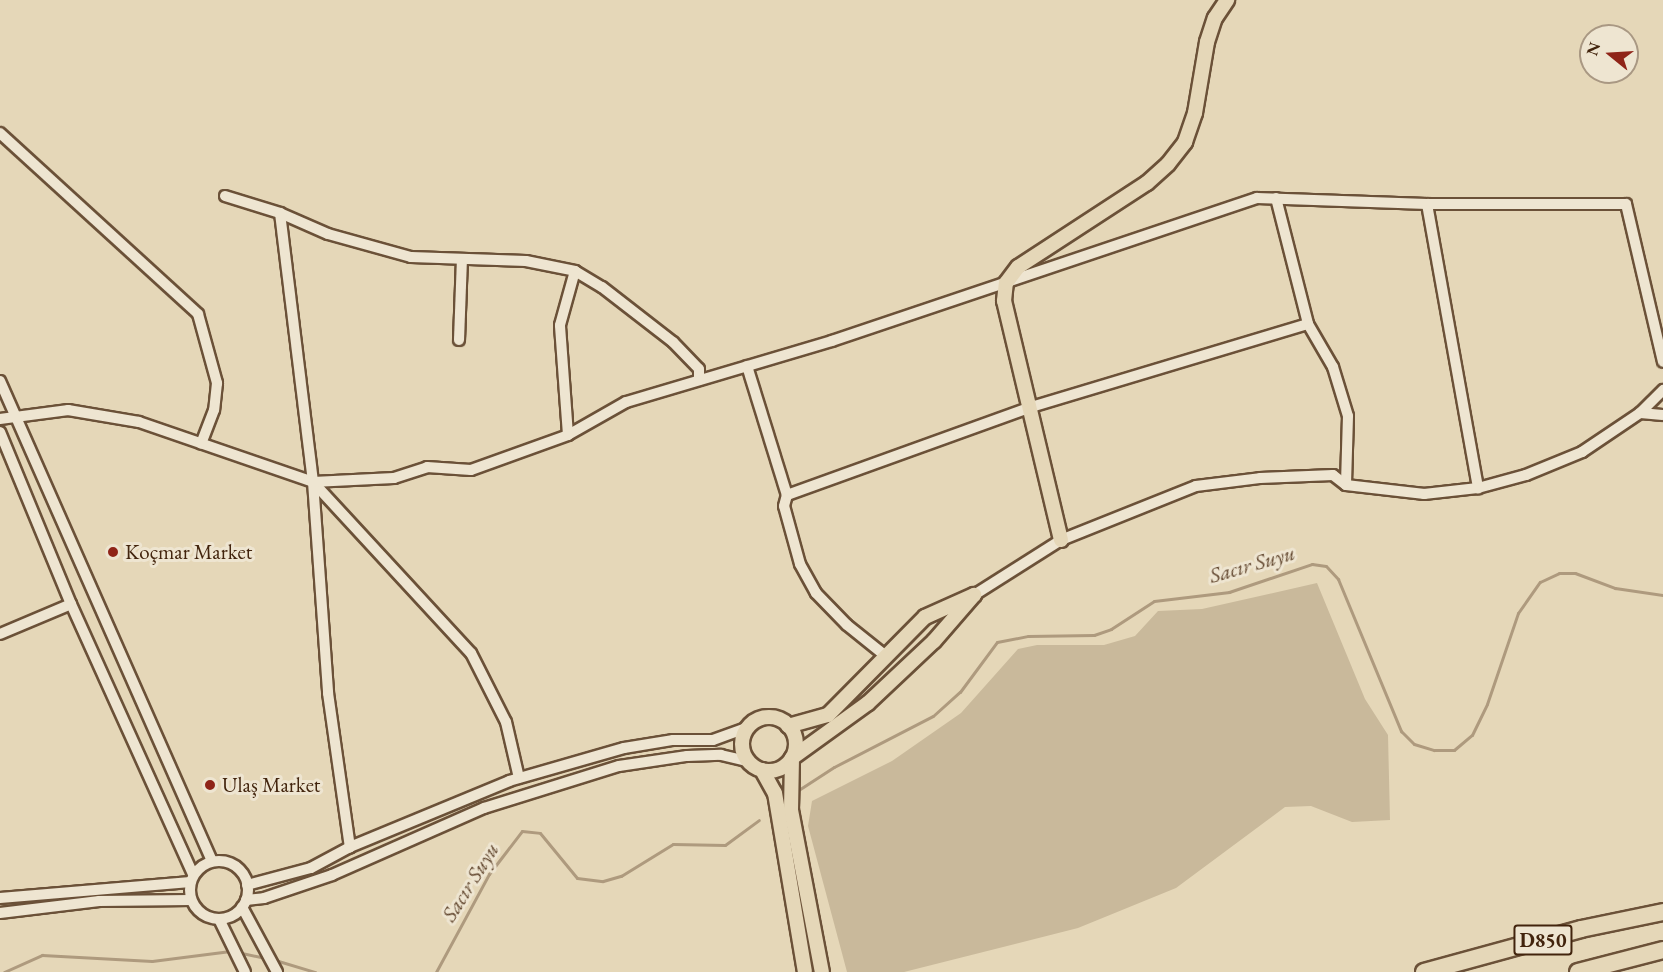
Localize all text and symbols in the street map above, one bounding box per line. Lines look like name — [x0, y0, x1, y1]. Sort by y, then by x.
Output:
north arrow — [1579, 24, 1639, 84]
text: N — [1581, 40, 1605, 58]
place label: Koçmar Market — [125, 539, 252, 565]
water label: Sacır Suyu — [1206, 539, 1298, 589]
marker: Koçmar Market — [106, 545, 120, 559]
place label: Ulaş Market — [222, 772, 320, 798]
marker: Ulaş Market — [203, 778, 217, 792]
water label: Sacır Suyu — [436, 838, 504, 926]
road number: D850 — [1513, 923, 1573, 957]

